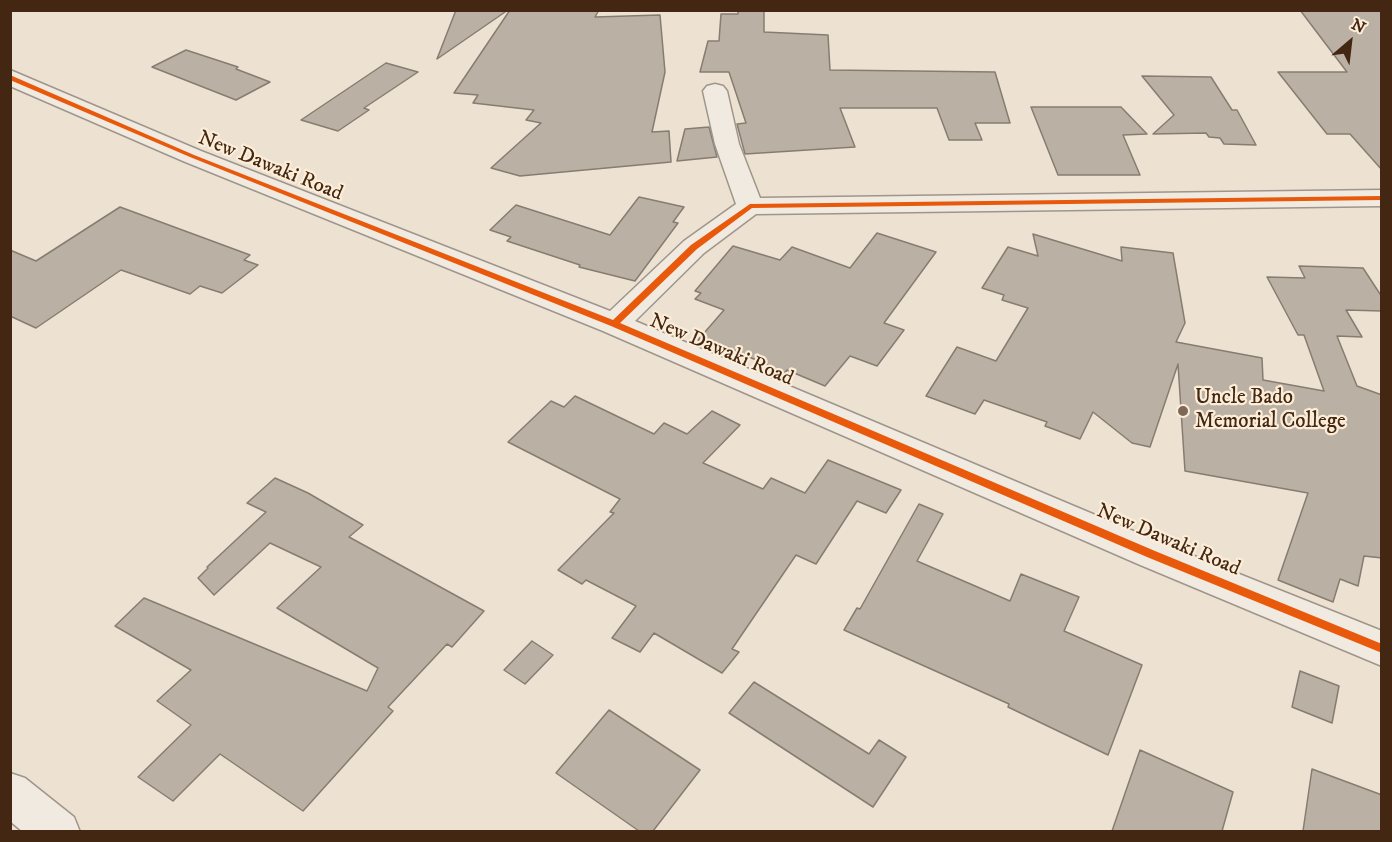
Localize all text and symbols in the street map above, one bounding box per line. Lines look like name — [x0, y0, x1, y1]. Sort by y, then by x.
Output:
north arrow — [1320, 12, 1380, 72]
text: N — [1348, 14, 1369, 38]
street label: New Dawaki Road — [194, 126, 346, 208]
street label: New Dawaki Road — [645, 309, 797, 393]
place label: Uncle Bado Memorial College — [1195, 386, 1346, 436]
marker: Uncle Bado Memorial College — [1176, 404, 1190, 418]
street label: New Dawaki Road — [1092, 499, 1244, 583]

